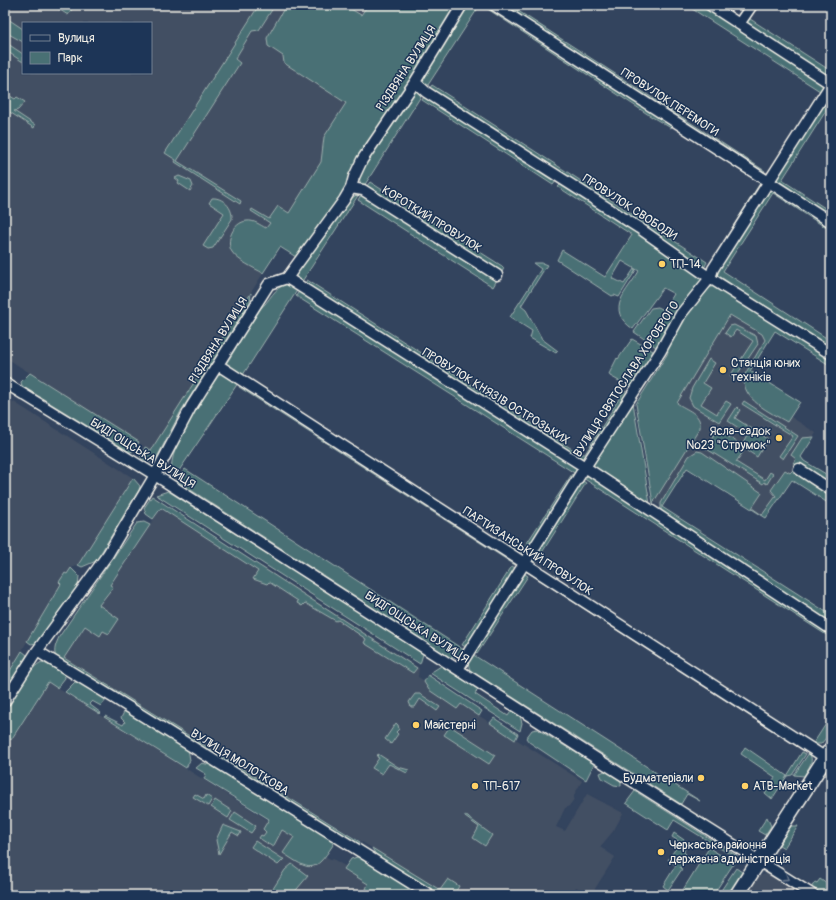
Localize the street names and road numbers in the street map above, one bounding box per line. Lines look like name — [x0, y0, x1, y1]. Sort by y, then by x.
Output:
street label: РІЗДВЯНА ВУЛИЦЯ — [373, 22, 440, 114]
street label: ПРОВУЛОК ПЕРЕМОГИ — [618, 65, 722, 140]
street label: ПРОВУЛОК СВОБОДИ — [579, 171, 680, 244]
street label: КОРОТКИЙ ПРОВУЛОК — [379, 183, 485, 256]
street label: РІЗДВЯНА ВУЛИЦЯ — [186, 294, 251, 386]
street label: ВУЛИЦЯ СВЯТОСЛАВА ХОРОБРОГО — [570, 298, 683, 460]
street label: ПРОВУЛОК КНЯЗІВ ОСТРОЗЬКИХ — [419, 345, 573, 448]
street label: БИДГОЩСЬКА ВУЛИЦЯ — [87, 415, 198, 492]
street label: ПАРТИЗАНСЬКИЙ ПРОВУЛОК — [460, 504, 596, 599]
street label: БИДГОЩСЬКА ВУЛИЦЯ — [362, 588, 472, 667]
street label: ВУЛИЦЯ МОЛОТКОВА — [188, 726, 292, 799]

